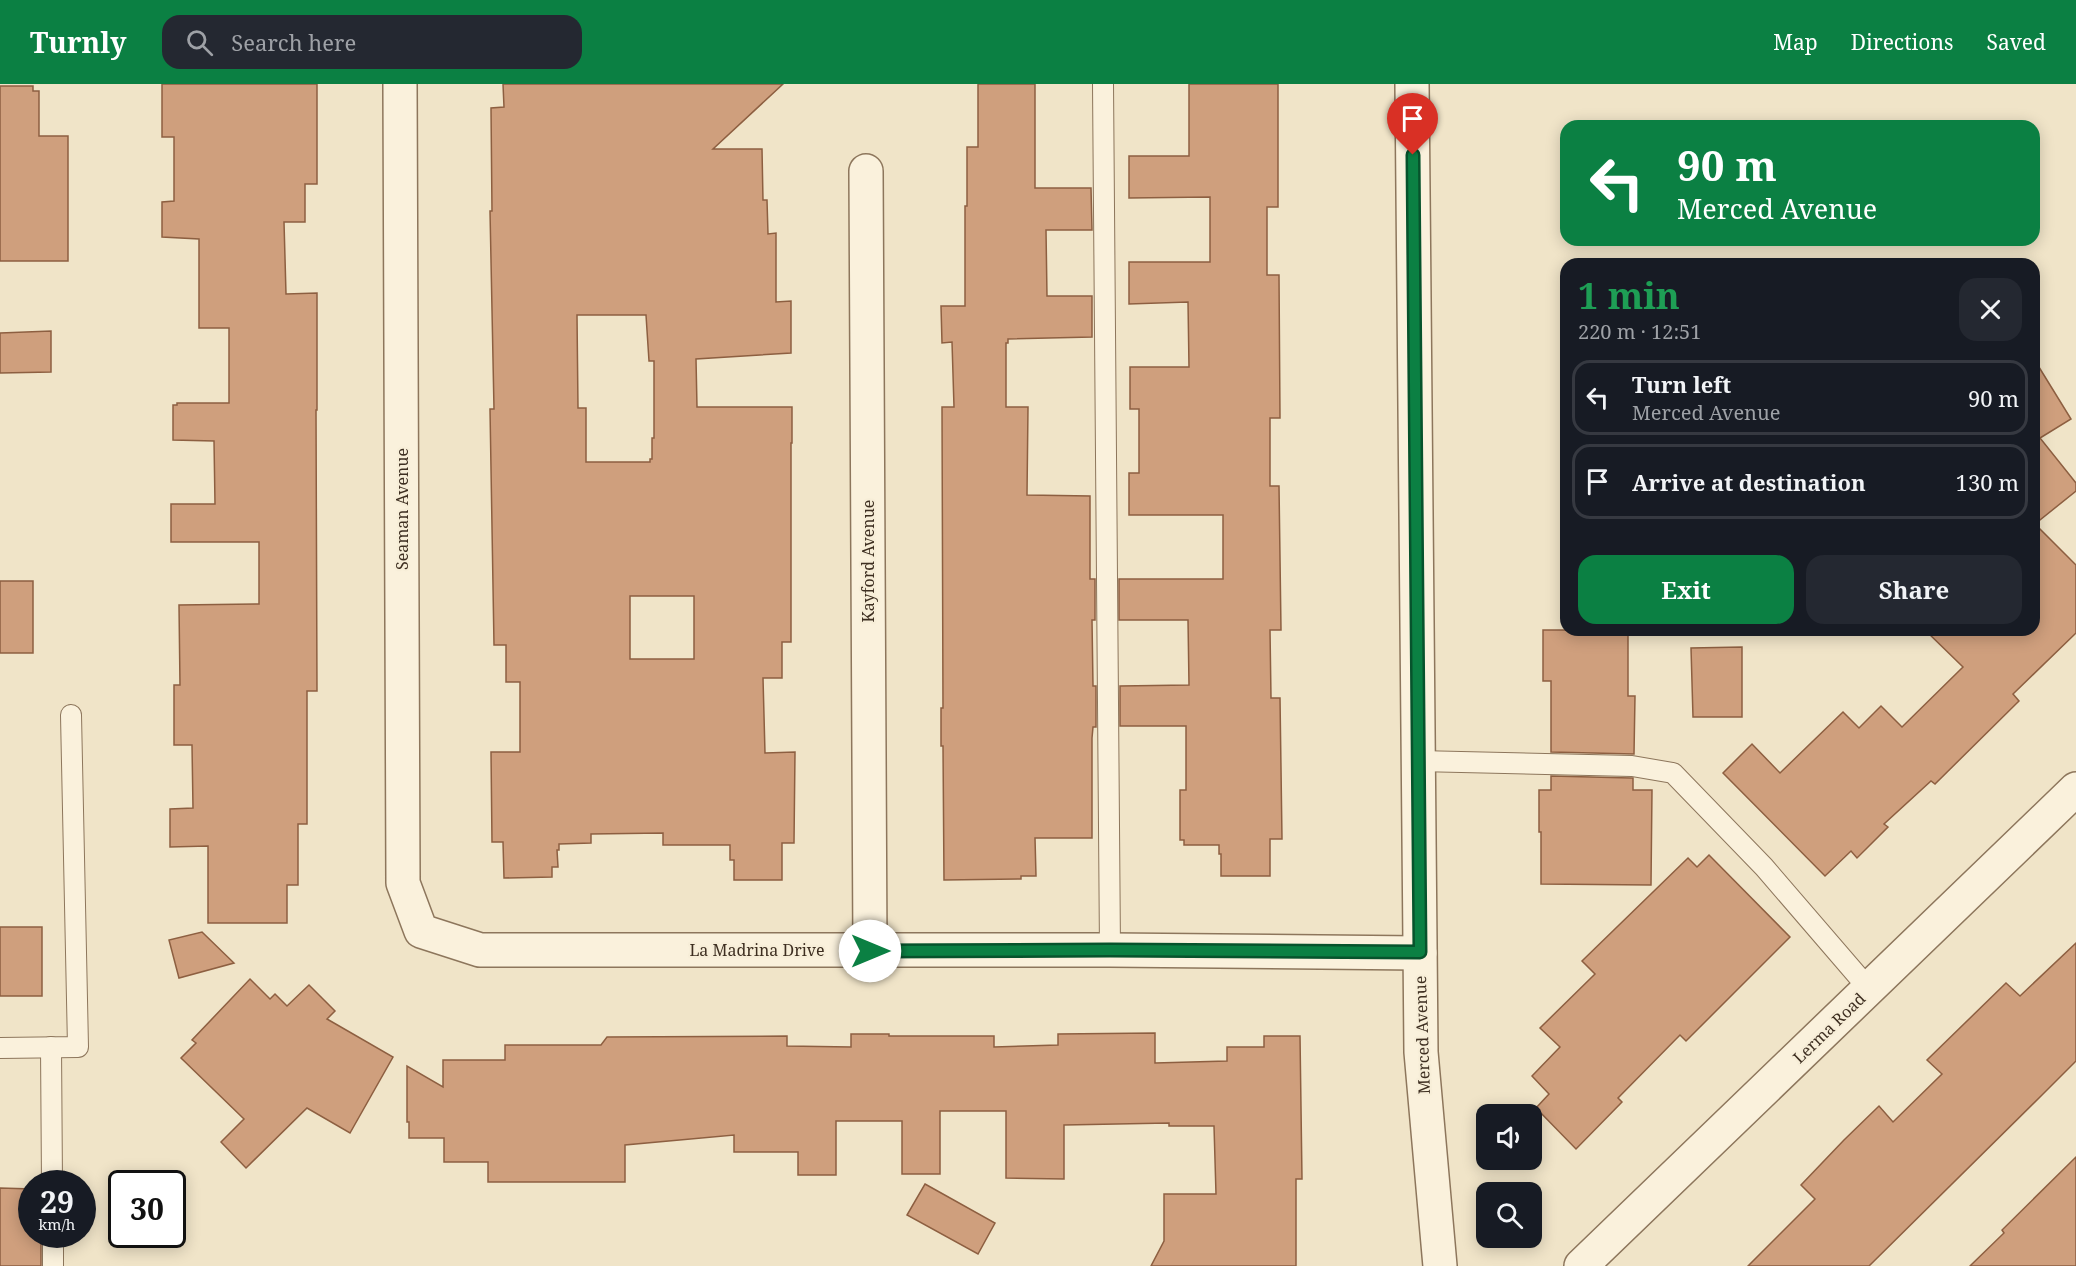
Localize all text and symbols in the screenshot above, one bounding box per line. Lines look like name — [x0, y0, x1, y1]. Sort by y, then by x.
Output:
search box — [162, 15, 582, 69]
text: Turnly — [30, 23, 126, 61]
icon: search — [183, 26, 216, 59]
text: Search here — [231, 27, 356, 57]
text: Map — [1773, 28, 1818, 56]
text: Directions — [1851, 28, 1953, 56]
text: Saved — [1986, 28, 2046, 56]
pin — [1387, 93, 1438, 155]
icon: arrive — [1396, 102, 1429, 135]
text: 90 m — [1677, 136, 1777, 193]
icon: left — [1578, 144, 1656, 222]
text: Merced Avenue — [1677, 190, 1877, 227]
text: 1 min — [1578, 271, 1680, 320]
button: close — [1959, 278, 2022, 341]
text: 220 m · 12:51 — [1578, 318, 1701, 345]
text: Turn left — [1632, 369, 1731, 399]
icon: left — [1581, 381, 1614, 414]
text: 90 m — [1968, 383, 2019, 413]
text: Merced Avenue — [1632, 399, 1780, 426]
street label: Seaman Avenue — [391, 448, 413, 570]
icon: arrive — [1581, 465, 1614, 498]
text: Arrive at destination — [1632, 467, 1866, 497]
text: 130 m — [1956, 467, 2019, 497]
street label: Kayford Avenue — [857, 500, 879, 622]
button: Exit — [1578, 555, 1794, 624]
button: Share — [1806, 555, 2022, 624]
position arrow — [838, 919, 902, 983]
street label: La Madrina Drive — [689, 939, 825, 961]
street label: Merced Avenue — [1409, 975, 1435, 1095]
street label: Lerma Road — [1788, 988, 1870, 1068]
map controls — [1476, 1104, 1542, 1248]
button: sound — [1476, 1104, 1542, 1170]
speed limit sign: 30 — [108, 1170, 186, 1248]
text: 29 — [40, 1181, 74, 1222]
button: search — [1476, 1182, 1542, 1248]
text: km/h — [39, 1214, 75, 1234]

